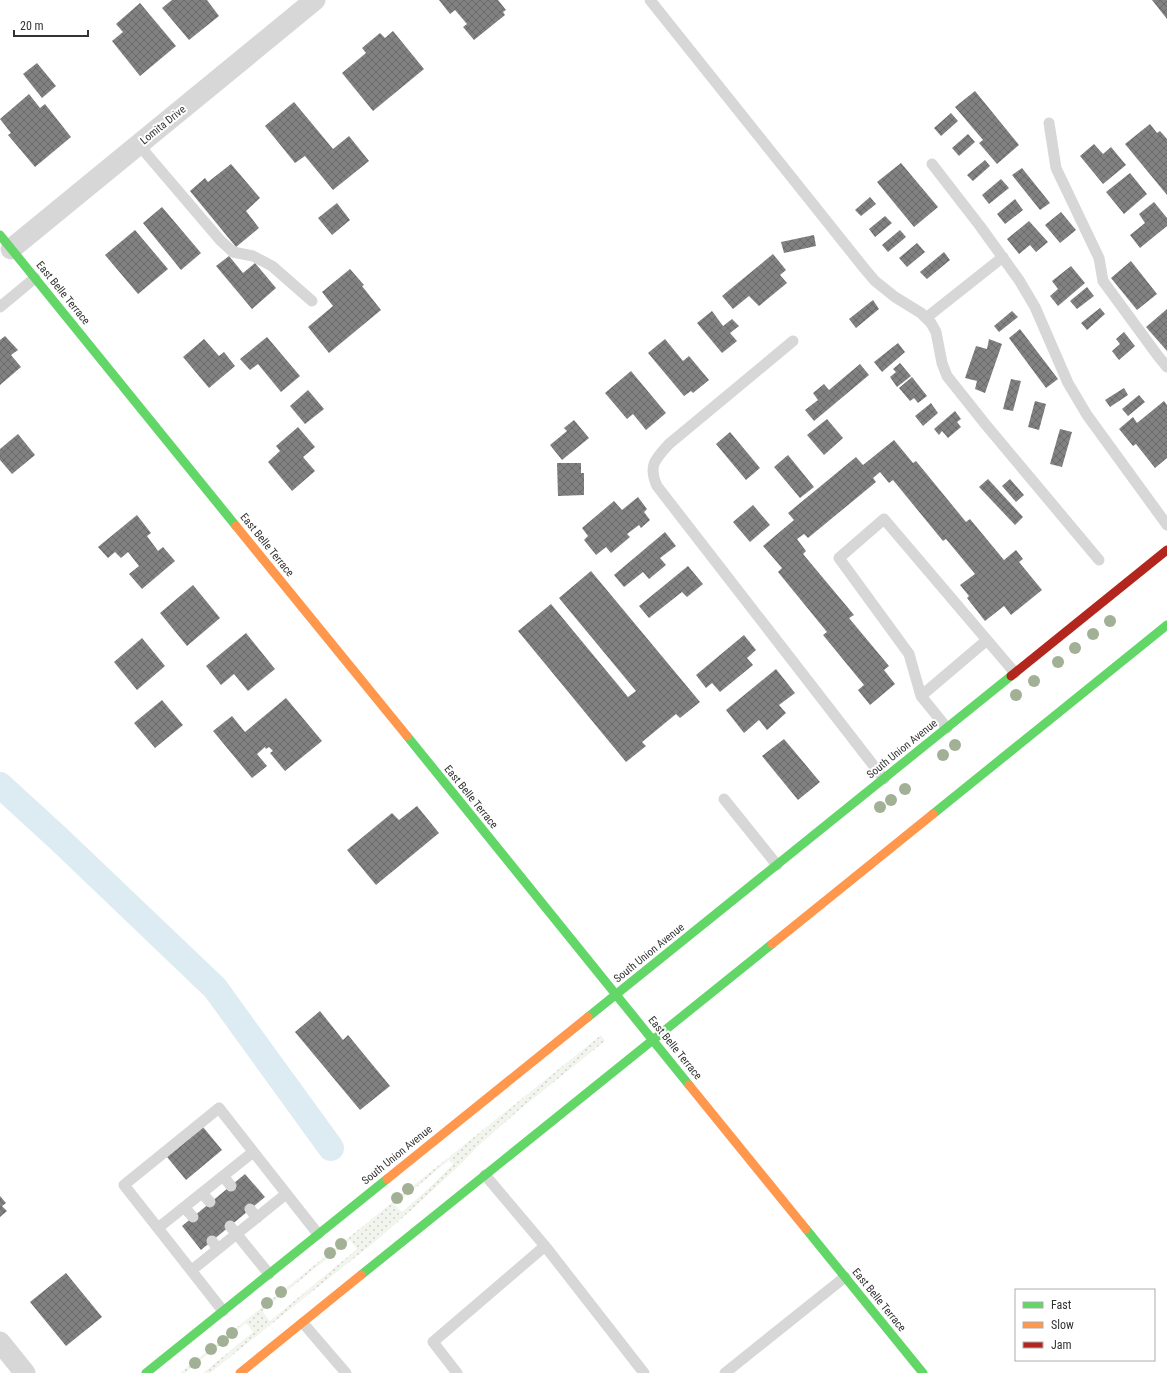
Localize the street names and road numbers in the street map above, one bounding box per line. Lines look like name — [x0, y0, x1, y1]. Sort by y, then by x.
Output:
street label: Lomita Drive — [138, 103, 188, 147]
street label: East Belle Terrace — [34, 259, 92, 327]
street label: East Belle Terrace — [238, 511, 296, 579]
street label: South Union Avenue — [864, 717, 940, 781]
street label: East Belle Terrace — [442, 763, 500, 831]
street label: South Union Avenue — [611, 921, 687, 985]
street label: East Belle Terrace — [646, 1014, 704, 1082]
street label: South Union Avenue — [359, 1123, 435, 1187]
street label: East Belle Terrace — [850, 1266, 908, 1334]

